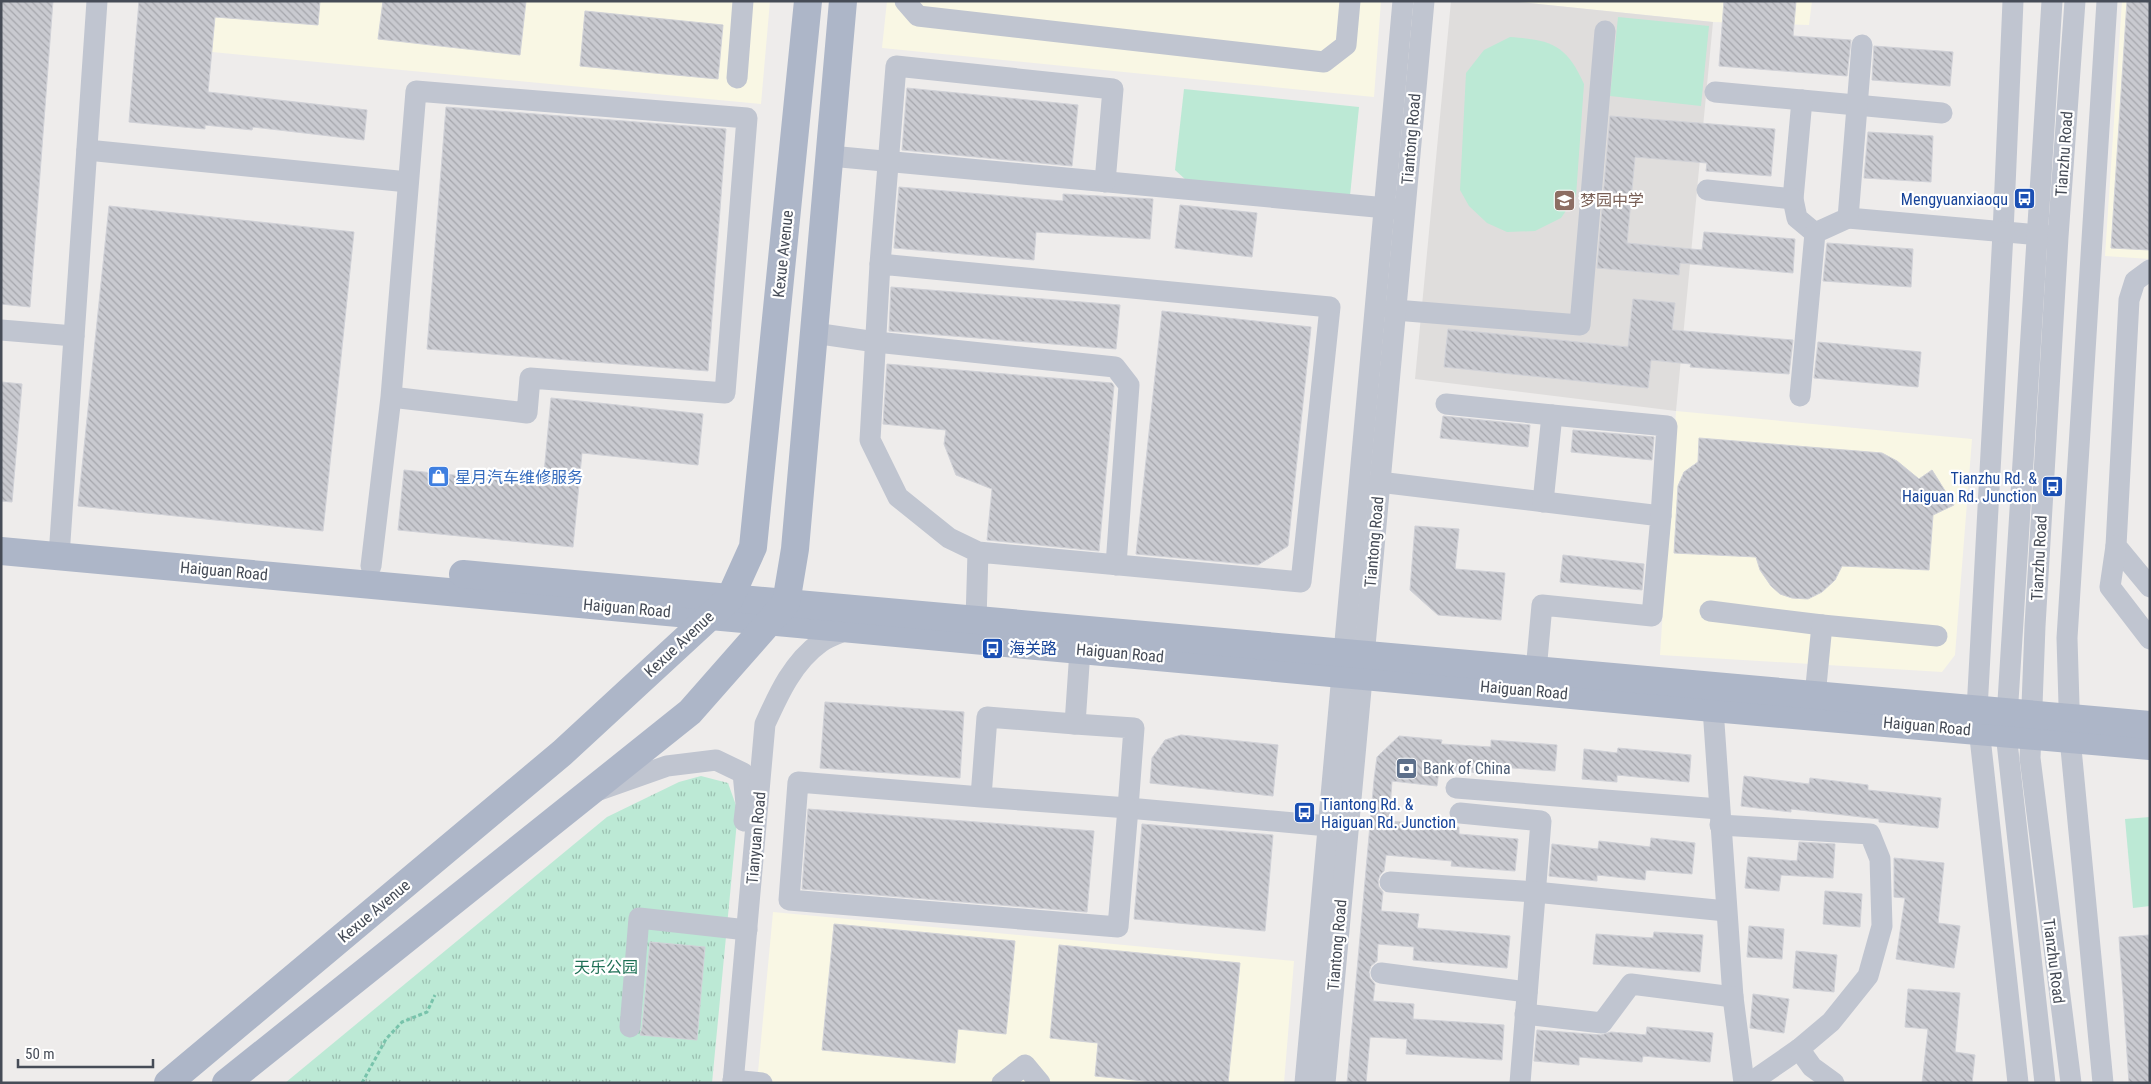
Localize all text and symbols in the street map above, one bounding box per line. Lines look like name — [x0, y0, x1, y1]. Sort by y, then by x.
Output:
street label: Tiantong Road — [1398, 93, 1424, 185]
street label: Tianzhu Road — [2052, 111, 2076, 197]
bus stop icon: Mengyuanxiaoqu — [2012, 187, 2036, 211]
school or university icon: 梦园中学 — [1552, 188, 1576, 212]
place label: Mengyuanxiaoqu — [1901, 190, 2008, 209]
place label: 梦园中学 — [1580, 191, 1644, 210]
street label: Kexue Avenue — [769, 209, 797, 299]
shop icon: 星月汽车维修服务 — [427, 465, 451, 489]
place label: 星月汽车维修服务 — [455, 468, 583, 487]
place label: Tianzhu Rd. & Haiguan Rd. Junction — [1902, 469, 2037, 506]
bus stop icon: Tianzhu Rd. & Haiguan Rd. Junction — [2041, 475, 2065, 499]
street label: Tiantong Road — [1361, 496, 1387, 588]
street label: Tianzhu Road — [2027, 515, 2051, 601]
street label: Haiguan Road — [179, 558, 269, 584]
street label: Haiguan Road — [582, 595, 672, 621]
street label: Kexue Avenue — [640, 607, 718, 681]
bus stop icon: 海关路 — [981, 636, 1005, 660]
place label: 海关路 — [1009, 639, 1057, 658]
street label: Haiguan Road — [1075, 640, 1165, 666]
street label: Haiguan Road — [1479, 677, 1569, 703]
street label: Haiguan Road — [1882, 713, 1972, 739]
bank icon: Bank of China — [1395, 756, 1419, 780]
place label: Bank of China — [1423, 759, 1511, 778]
street label: Tianyuan Road — [742, 791, 770, 885]
place label: Tiantong Rd. & Haiguan Rd. Junction — [1321, 795, 1456, 832]
bus stop icon: Tiantong Rd. & Haiguan Rd. Junction — [1293, 801, 1317, 825]
street label: Kexue Avenue — [334, 875, 414, 947]
street label: Tiantong Road — [1324, 899, 1350, 991]
street label: Tianzhu Road — [2039, 917, 2069, 1005]
park label: 天乐公园 — [574, 958, 638, 977]
scale bar — [18, 1036, 152, 1068]
text: 50 m — [25, 1045, 55, 1063]

